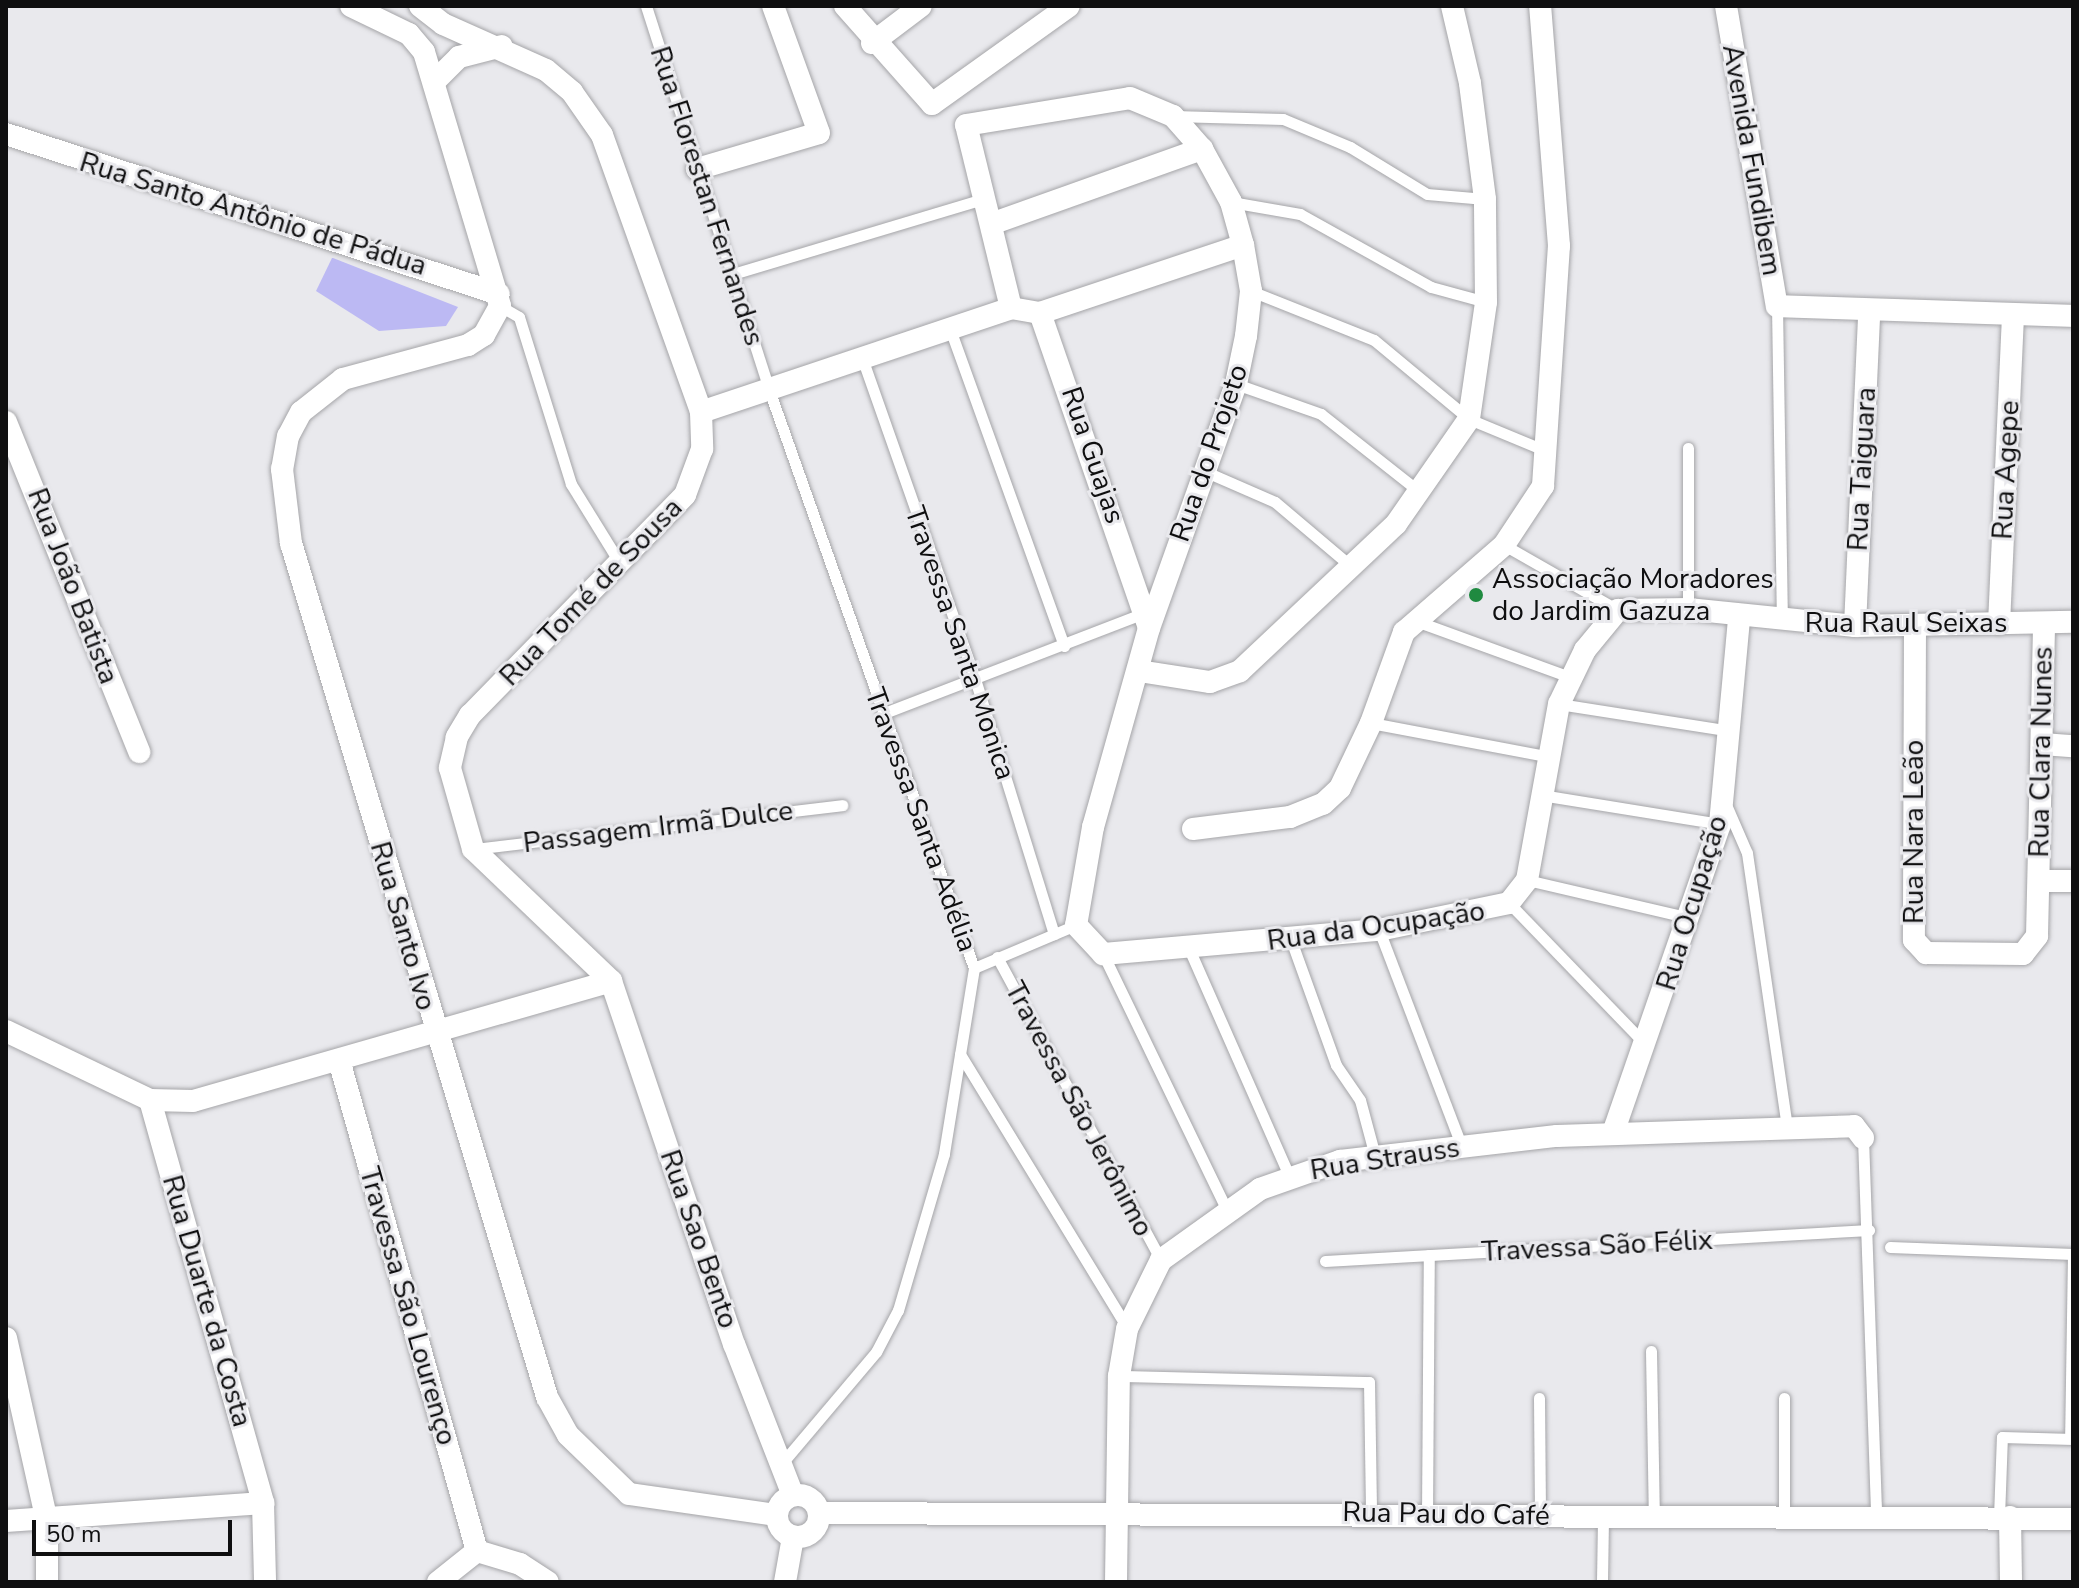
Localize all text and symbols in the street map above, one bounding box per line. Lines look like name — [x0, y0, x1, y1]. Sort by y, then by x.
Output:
street label: Rua Florestan Fernandes — [643, 42, 771, 350]
street label: Avenida Fundibem — [1715, 42, 1789, 278]
street label: Rua Santo Antônio de Pádua — [76, 145, 430, 283]
street label: Rua do Projeto — [1163, 360, 1255, 546]
street label: Rua Guajas — [1054, 382, 1132, 528]
street label: Rua Taiguara — [1841, 386, 1883, 552]
street label: Rua Agepe — [1986, 400, 2026, 540]
street label: Rua João Batista — [20, 483, 126, 689]
street label: Rua Tomé de Sousa — [493, 491, 689, 693]
street label: Travessa Santa Monica — [897, 502, 1023, 784]
place label: Associação Moradores do Jardim Gazuza — [1492, 562, 1774, 628]
marker: Associação Moradores do Jardim Gazuza — [1467, 586, 1485, 604]
street label: Rua Raul Seixas — [1805, 606, 2007, 640]
street label: Rua Clara Nunes — [2022, 646, 2060, 858]
street label: Travessa Santa Adélia — [858, 683, 984, 957]
street label: Rua Nara Leão — [1897, 740, 1931, 924]
street label: Passagem Irmã Dulce — [521, 794, 795, 860]
street label: Rua Ocupação — [1649, 812, 1735, 994]
street label: Rua Santo Ivo — [363, 838, 443, 1014]
street label: Rua da Ocupação — [1265, 894, 1487, 958]
street label: Travessa São Jerônimo — [998, 976, 1160, 1242]
street label: Rua Strauss — [1308, 1131, 1462, 1187]
street label: Rua Sao Bento — [653, 1145, 745, 1333]
street label: Travessa São Lourenço — [352, 1163, 464, 1449]
street label: Rua Duarte da Costa — [155, 1171, 259, 1431]
street label: Travessa São Félix — [1481, 1223, 1713, 1269]
street label: Rua Pau do Café — [1342, 1495, 1550, 1533]
scale bar — [36, 1504, 236, 1554]
text: 50 m — [46, 1518, 102, 1550]

